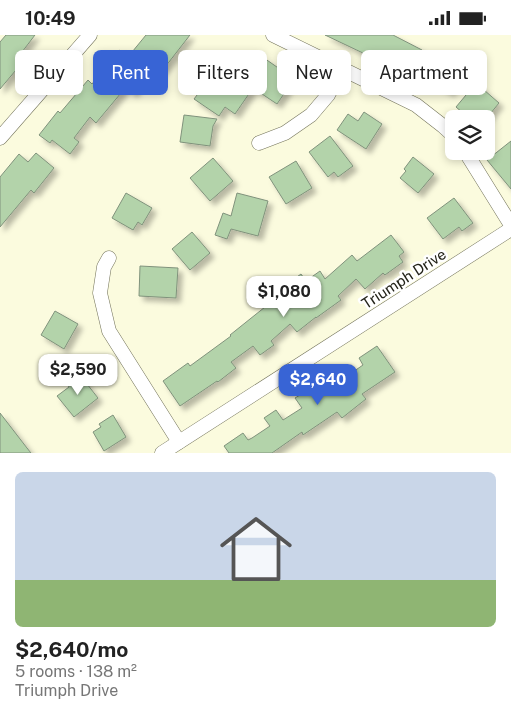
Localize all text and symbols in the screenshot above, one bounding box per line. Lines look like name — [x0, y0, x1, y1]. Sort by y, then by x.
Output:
text: 10:49 — [25, 7, 75, 29]
chip: Buy — [15, 50, 83, 95]
chip: Rent — [93, 50, 168, 95]
chip: Filters — [178, 50, 267, 95]
chip: New — [277, 50, 351, 95]
chip: Apartment — [361, 50, 487, 95]
map controls — [445, 110, 495, 160]
button: layers — [445, 110, 495, 160]
street label: Triumph Drive — [358, 245, 449, 312]
pin: $1,080 — [243, 275, 325, 318]
text: $1,080 — [257, 282, 311, 301]
pin: $2,590 — [37, 353, 119, 396]
text: $2,590 — [49, 360, 107, 379]
pin: $2,640 — [277, 363, 359, 406]
text: $2,640 — [290, 370, 346, 389]
icon: home — [211, 504, 301, 594]
text: $2,640/mo — [15, 637, 128, 662]
text: 5 rooms · 138 m² — [15, 662, 137, 681]
text: Triumph Drive — [15, 681, 118, 700]

